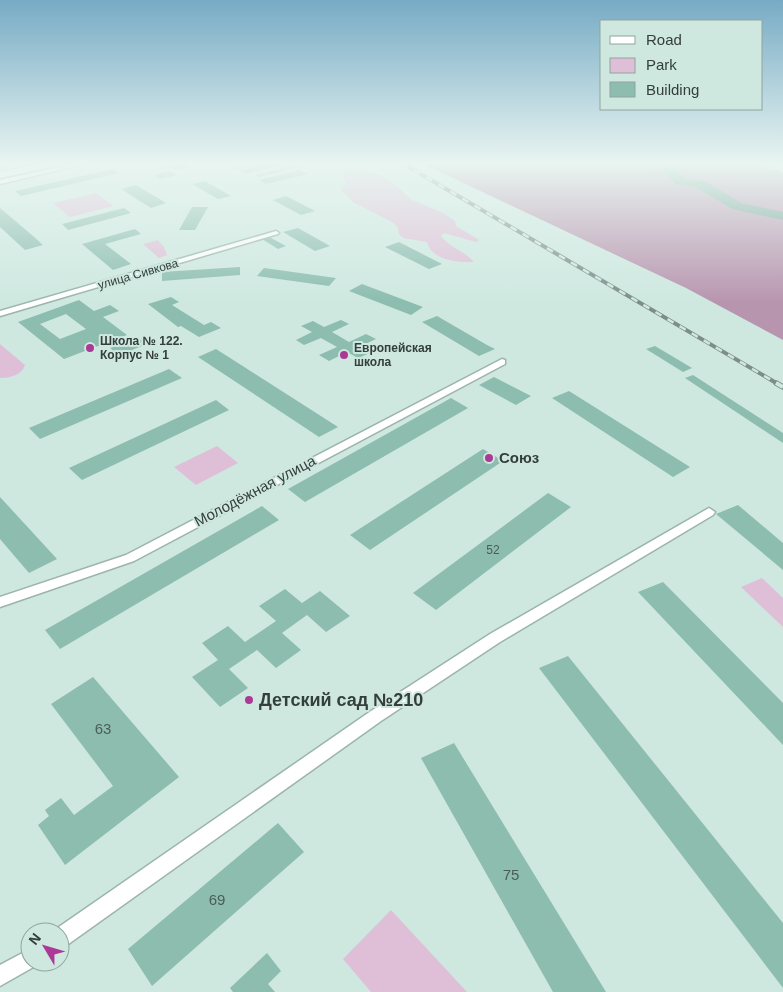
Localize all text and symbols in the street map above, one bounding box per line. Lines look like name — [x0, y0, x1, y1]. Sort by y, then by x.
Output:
legend — [600, 20, 763, 110]
text: Road — [646, 31, 682, 48]
text: Park — [646, 56, 677, 73]
text: Building — [646, 81, 699, 98]
street label: улица Сивкова — [96, 256, 180, 292]
place label: Школа № 122. Корпус № 1 — [100, 334, 183, 362]
place label: Европейская школа — [354, 341, 432, 369]
marker: Школа № 122. Корпус № 1 — [84, 342, 96, 354]
marker: Европейская школа — [338, 349, 350, 361]
place label: Союз — [499, 449, 539, 466]
street label: Молодёжная улица — [191, 451, 319, 530]
marker: Союз — [483, 452, 495, 464]
house number: 52 — [486, 543, 500, 557]
place label: Детский сад №210 — [259, 690, 423, 710]
marker: Детский сад №210 — [243, 694, 255, 706]
house number: 63 — [95, 720, 111, 737]
house number: 75 — [503, 866, 519, 883]
house number: 69 — [209, 891, 225, 908]
north arrow — [20, 922, 70, 972]
text: N — [25, 930, 44, 948]

